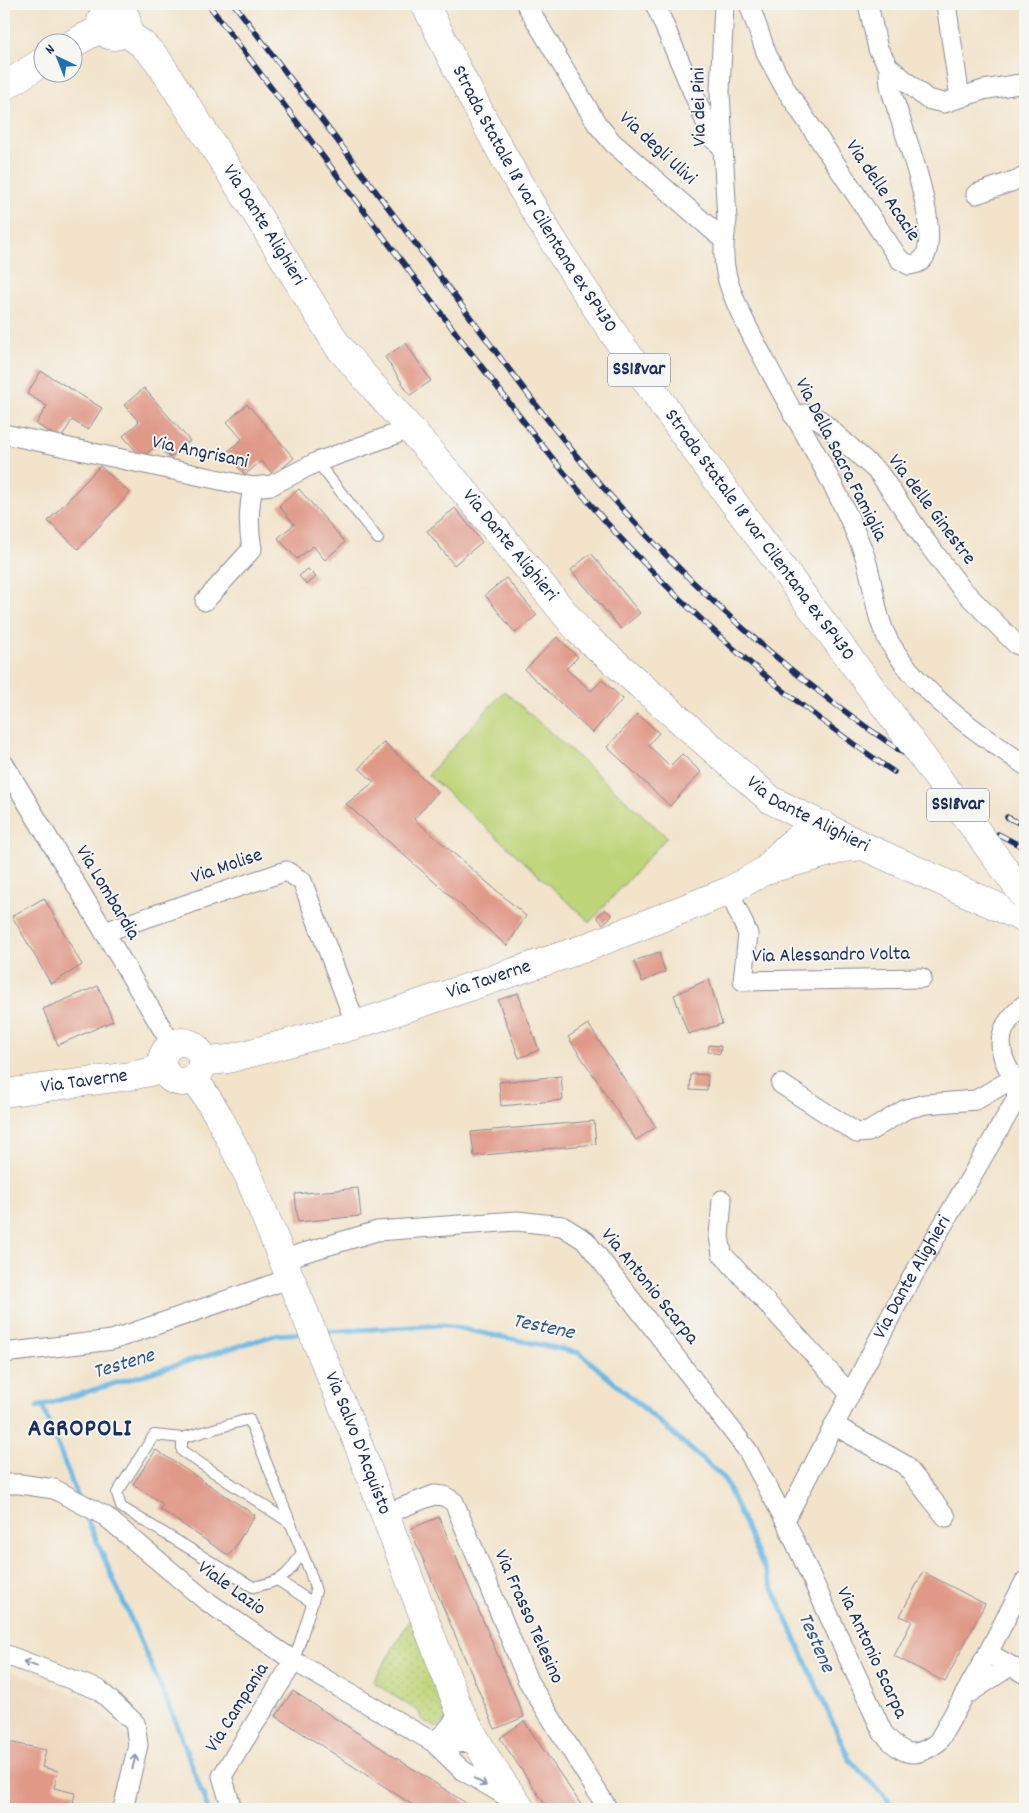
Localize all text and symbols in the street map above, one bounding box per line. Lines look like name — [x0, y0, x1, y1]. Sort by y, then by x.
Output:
north arrow — [32, 32, 82, 82]
text: N — [41, 40, 60, 60]
street label: Strada Statale 18 var Cilentana ex SP430 — [444, 61, 624, 339]
street label: Via dei Pini — [685, 67, 715, 147]
street label: Via degli Ulivi — [612, 106, 702, 193]
street label: Via delle Acacie — [838, 135, 926, 248]
street label: Via Dante Alighieri — [215, 160, 312, 292]
road number: SS18var — [608, 354, 670, 386]
street label: Via Della Sacra Famiglia — [787, 374, 894, 547]
street label: Strada Statale 18 var Cilentana ex SP430 — [657, 404, 861, 667]
street label: Via Angrisani — [149, 429, 251, 477]
street label: Via delle Ginestre — [880, 449, 982, 571]
street label: Via Dante Alighieri — [455, 484, 564, 608]
street label: Via Dante Alighieri — [739, 770, 874, 861]
road number: SS18var — [927, 788, 989, 822]
street label: Via Lombardia — [68, 840, 147, 946]
street label: Via Molise — [188, 842, 266, 892]
street label: Via Alessandro Volta — [752, 941, 911, 971]
street label: Via Taverne — [443, 953, 535, 1007]
street label: Via Taverne — [39, 1062, 130, 1102]
street label: Via Dante Alighieri — [867, 1210, 959, 1344]
street label: Via Antonio Scarpa — [593, 1223, 705, 1352]
water label: Testene — [509, 1307, 578, 1350]
water label: Testene — [90, 1341, 160, 1388]
street label: Via Salvo D'Acquisto — [316, 1368, 398, 1519]
district label: AGROPOLI — [28, 1412, 132, 1448]
street label: Via Frasso Telesino — [486, 1546, 570, 1688]
street label: Viale Lazio — [191, 1555, 271, 1623]
street label: Via Antonio Scarpa — [828, 1583, 914, 1724]
water label: Testene — [789, 1608, 842, 1679]
street label: Via Campania — [199, 1657, 277, 1758]
one-way arrow — [22, 1659, 38, 1668]
one-way arrow — [130, 1754, 139, 1770]
one-way arrow — [472, 1777, 486, 1787]

